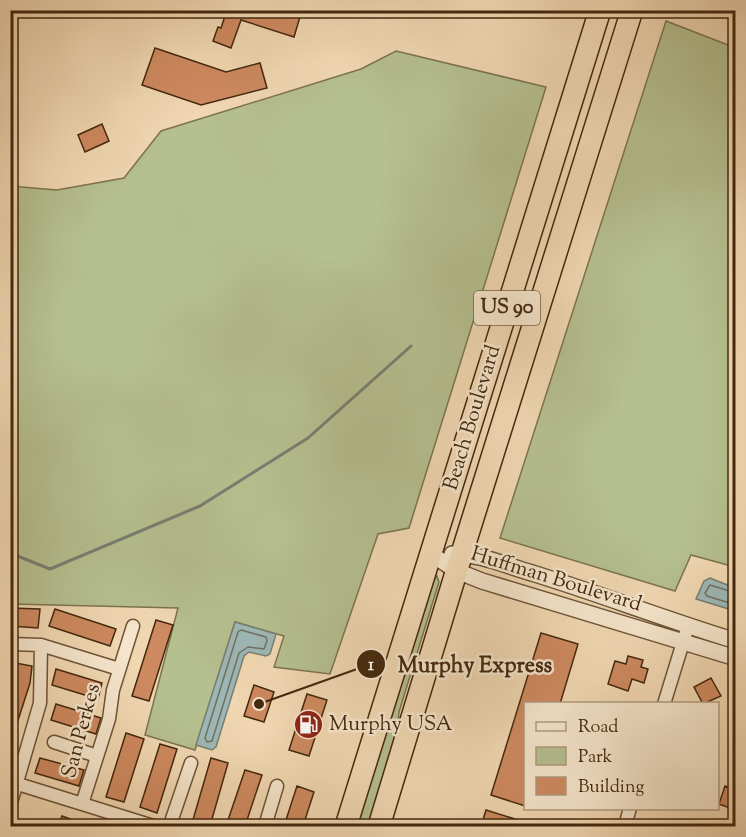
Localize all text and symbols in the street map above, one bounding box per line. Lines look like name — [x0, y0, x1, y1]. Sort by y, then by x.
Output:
road number: US 90 — [474, 291, 540, 325]
street label: Beach Boulevard — [437, 341, 509, 494]
street label: Huffman Boulevard — [467, 540, 645, 620]
callout: Murphy Express — [356, 644, 565, 684]
text: Murphy Express — [398, 651, 553, 683]
text: 1 — [368, 653, 375, 679]
street label: San Perkes — [55, 680, 109, 782]
legend — [524, 702, 719, 810]
fuel station icon: Murphy USA — [292, 709, 324, 741]
place label: Murphy USA — [329, 710, 453, 740]
text: Road — [578, 715, 618, 741]
text: Park — [578, 745, 613, 771]
text: Building — [578, 775, 644, 801]

